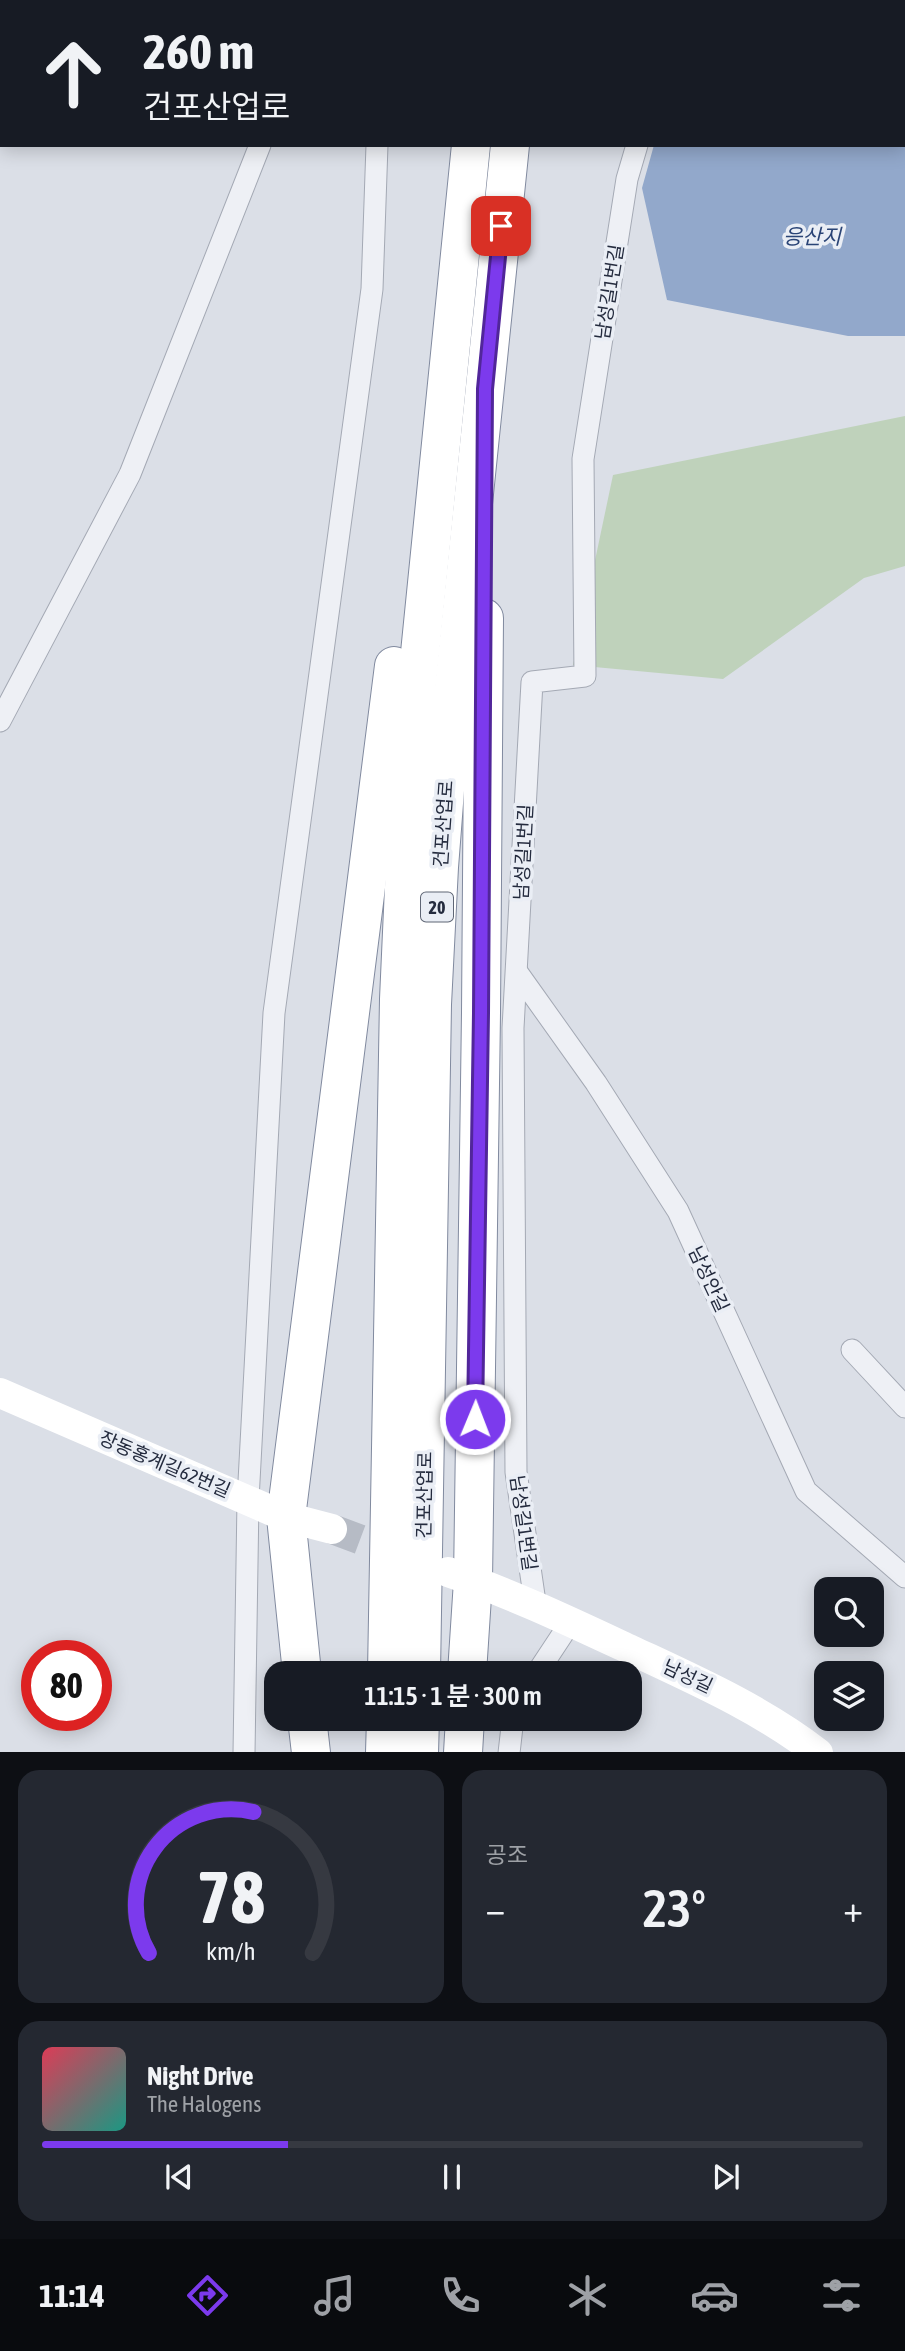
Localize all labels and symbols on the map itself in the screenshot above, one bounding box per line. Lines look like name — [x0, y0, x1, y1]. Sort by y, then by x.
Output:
pin — [471, 196, 531, 256]
water label: 응산지 — [783, 224, 843, 248]
street label: 남성길1번길 — [591, 243, 627, 341]
street label: 건포산업로 — [429, 780, 457, 868]
street label: 남성길1번길 — [509, 803, 537, 901]
road number: 20 — [421, 893, 453, 922]
street label: 남성안길 — [684, 1243, 734, 1315]
position arrow — [438, 1382, 512, 1456]
street label: 장동홍계길62번길 — [96, 1426, 234, 1502]
street label: 건포산업로 — [412, 1451, 436, 1539]
street label: 남성길1번길 — [506, 1474, 542, 1572]
speed limit sign: 80 — [21, 1640, 112, 1731]
street label: 남성길 — [660, 1655, 716, 1697]

